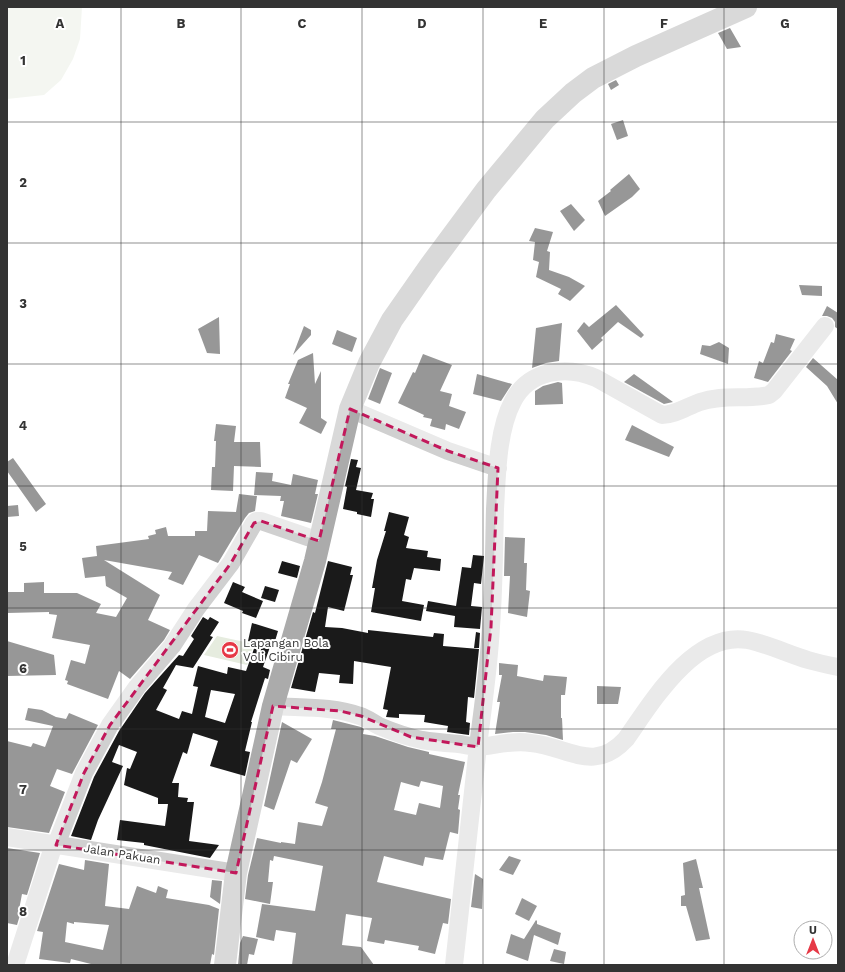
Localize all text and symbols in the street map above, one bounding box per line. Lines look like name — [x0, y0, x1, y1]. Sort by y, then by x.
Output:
text: A — [56, 16, 65, 31]
text: B — [177, 16, 186, 31]
text: C — [298, 16, 307, 31]
text: D — [417, 16, 427, 31]
text: E — [539, 16, 547, 31]
text: F — [660, 16, 668, 31]
text: G — [780, 16, 790, 31]
text: 1 — [20, 53, 26, 68]
text: 2 — [19, 175, 27, 190]
text: 3 — [19, 296, 27, 311]
text: 4 — [19, 418, 28, 433]
text: 5 — [19, 539, 27, 554]
place label: Lapangan Bola Voli Cibiru — [243, 636, 329, 664]
sports icon: Lapangan Bola Voli Cibiru — [220, 640, 240, 660]
text: 6 — [19, 661, 27, 676]
text: 7 — [19, 782, 27, 797]
street label: Jalan Pakuan — [82, 841, 162, 867]
text: 8 — [19, 904, 27, 919]
north arrow — [793, 920, 833, 960]
text: U — [809, 924, 817, 937]

